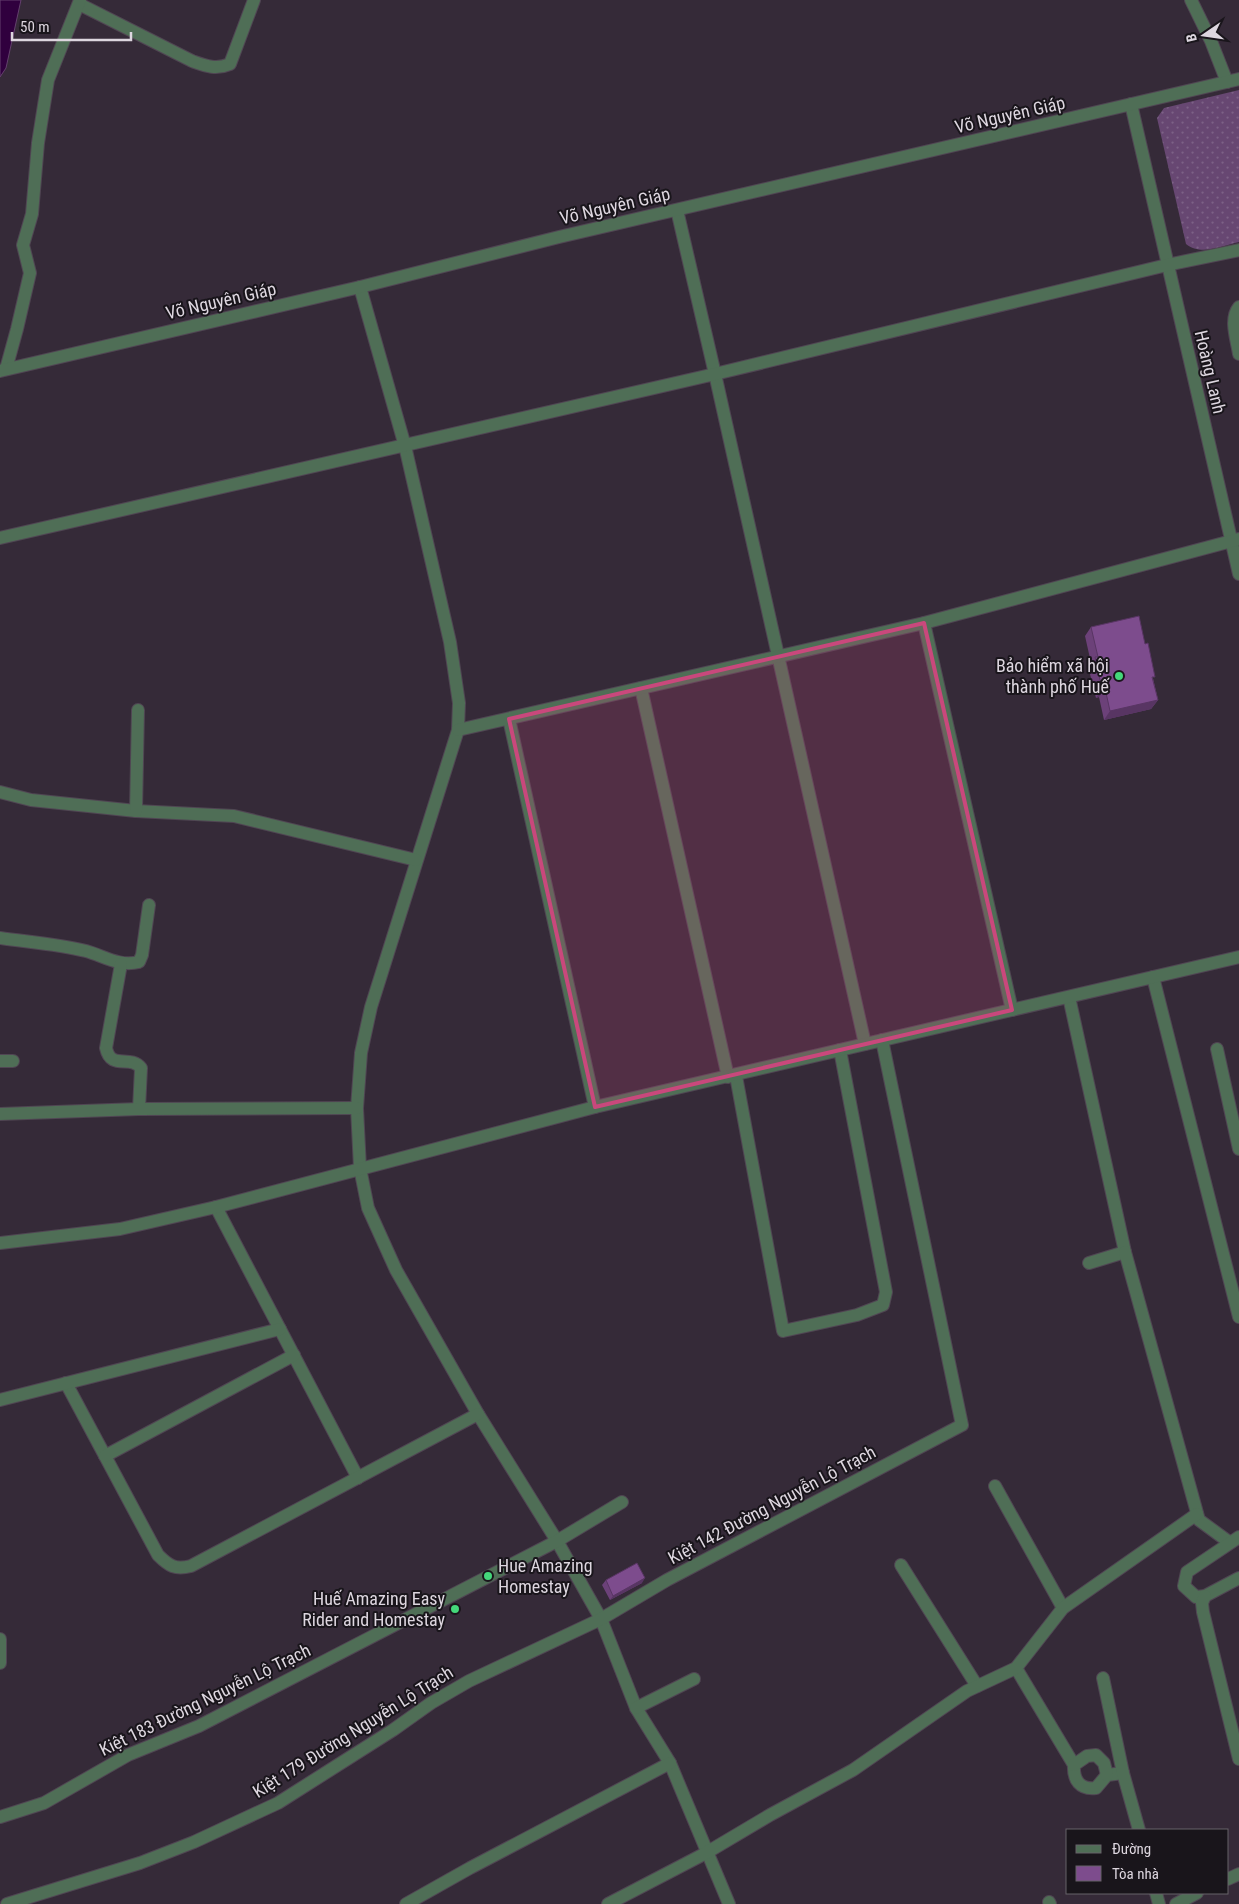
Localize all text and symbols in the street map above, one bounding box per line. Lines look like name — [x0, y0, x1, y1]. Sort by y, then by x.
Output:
scale bar — [12, 10, 131, 42]
north arrow — [1179, 10, 1229, 60]
text: 50 m — [20, 18, 50, 36]
text: B — [1183, 32, 1200, 44]
street label: Võ Nguyên Giáp — [953, 92, 1067, 137]
street label: Võ Nguyên Giáp — [558, 183, 672, 228]
street label: Võ Nguyên Giáp — [164, 278, 278, 323]
street label: Hoàng Lanh — [1191, 328, 1230, 416]
place label: Bảo hiểm xã hội thành phố Huế — [996, 655, 1111, 697]
marker: Bảo hiểm xã hội thành phố Huế — [1113, 670, 1125, 682]
street label: Kiệt 142 Đường Nguyễn Lộ Trạch — [664, 1441, 879, 1568]
place label: Hue Amazing Homestay — [498, 1555, 593, 1597]
marker: Hue Amazing Homestay — [482, 1570, 494, 1582]
place label: Huế Amazing Easy Rider and Homestay — [302, 1588, 446, 1630]
marker: Huế Amazing Easy Rider and Homestay — [449, 1603, 461, 1615]
street label: Kiệt 183 Đường Nguyễn Lộ Trạch — [96, 1639, 314, 1760]
street label: Kiệt 179 Đường Nguyễn Lộ Trạch — [249, 1661, 457, 1802]
legend — [1066, 1829, 1229, 1894]
text: Đường — [1112, 1840, 1151, 1858]
text: Tòa nhà — [1112, 1865, 1159, 1883]

